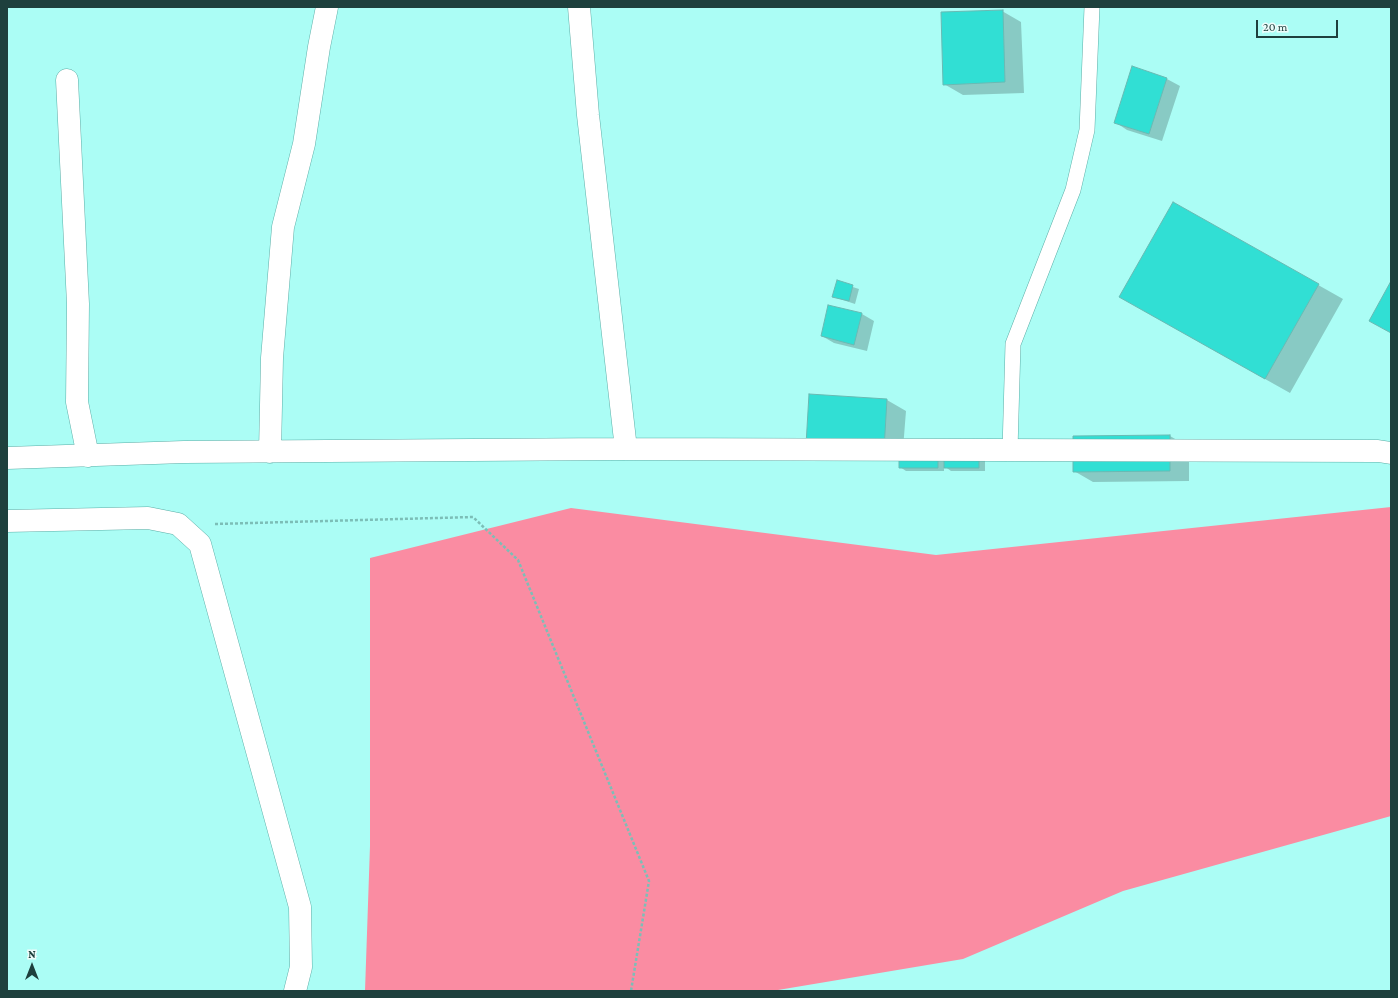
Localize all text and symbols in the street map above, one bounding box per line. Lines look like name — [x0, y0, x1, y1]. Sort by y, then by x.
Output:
scale bar — [1258, 12, 1340, 38]
text: 20 m — [1263, 20, 1287, 34]
north arrow — [12, 946, 52, 986]
text: N — [28, 948, 36, 960]

